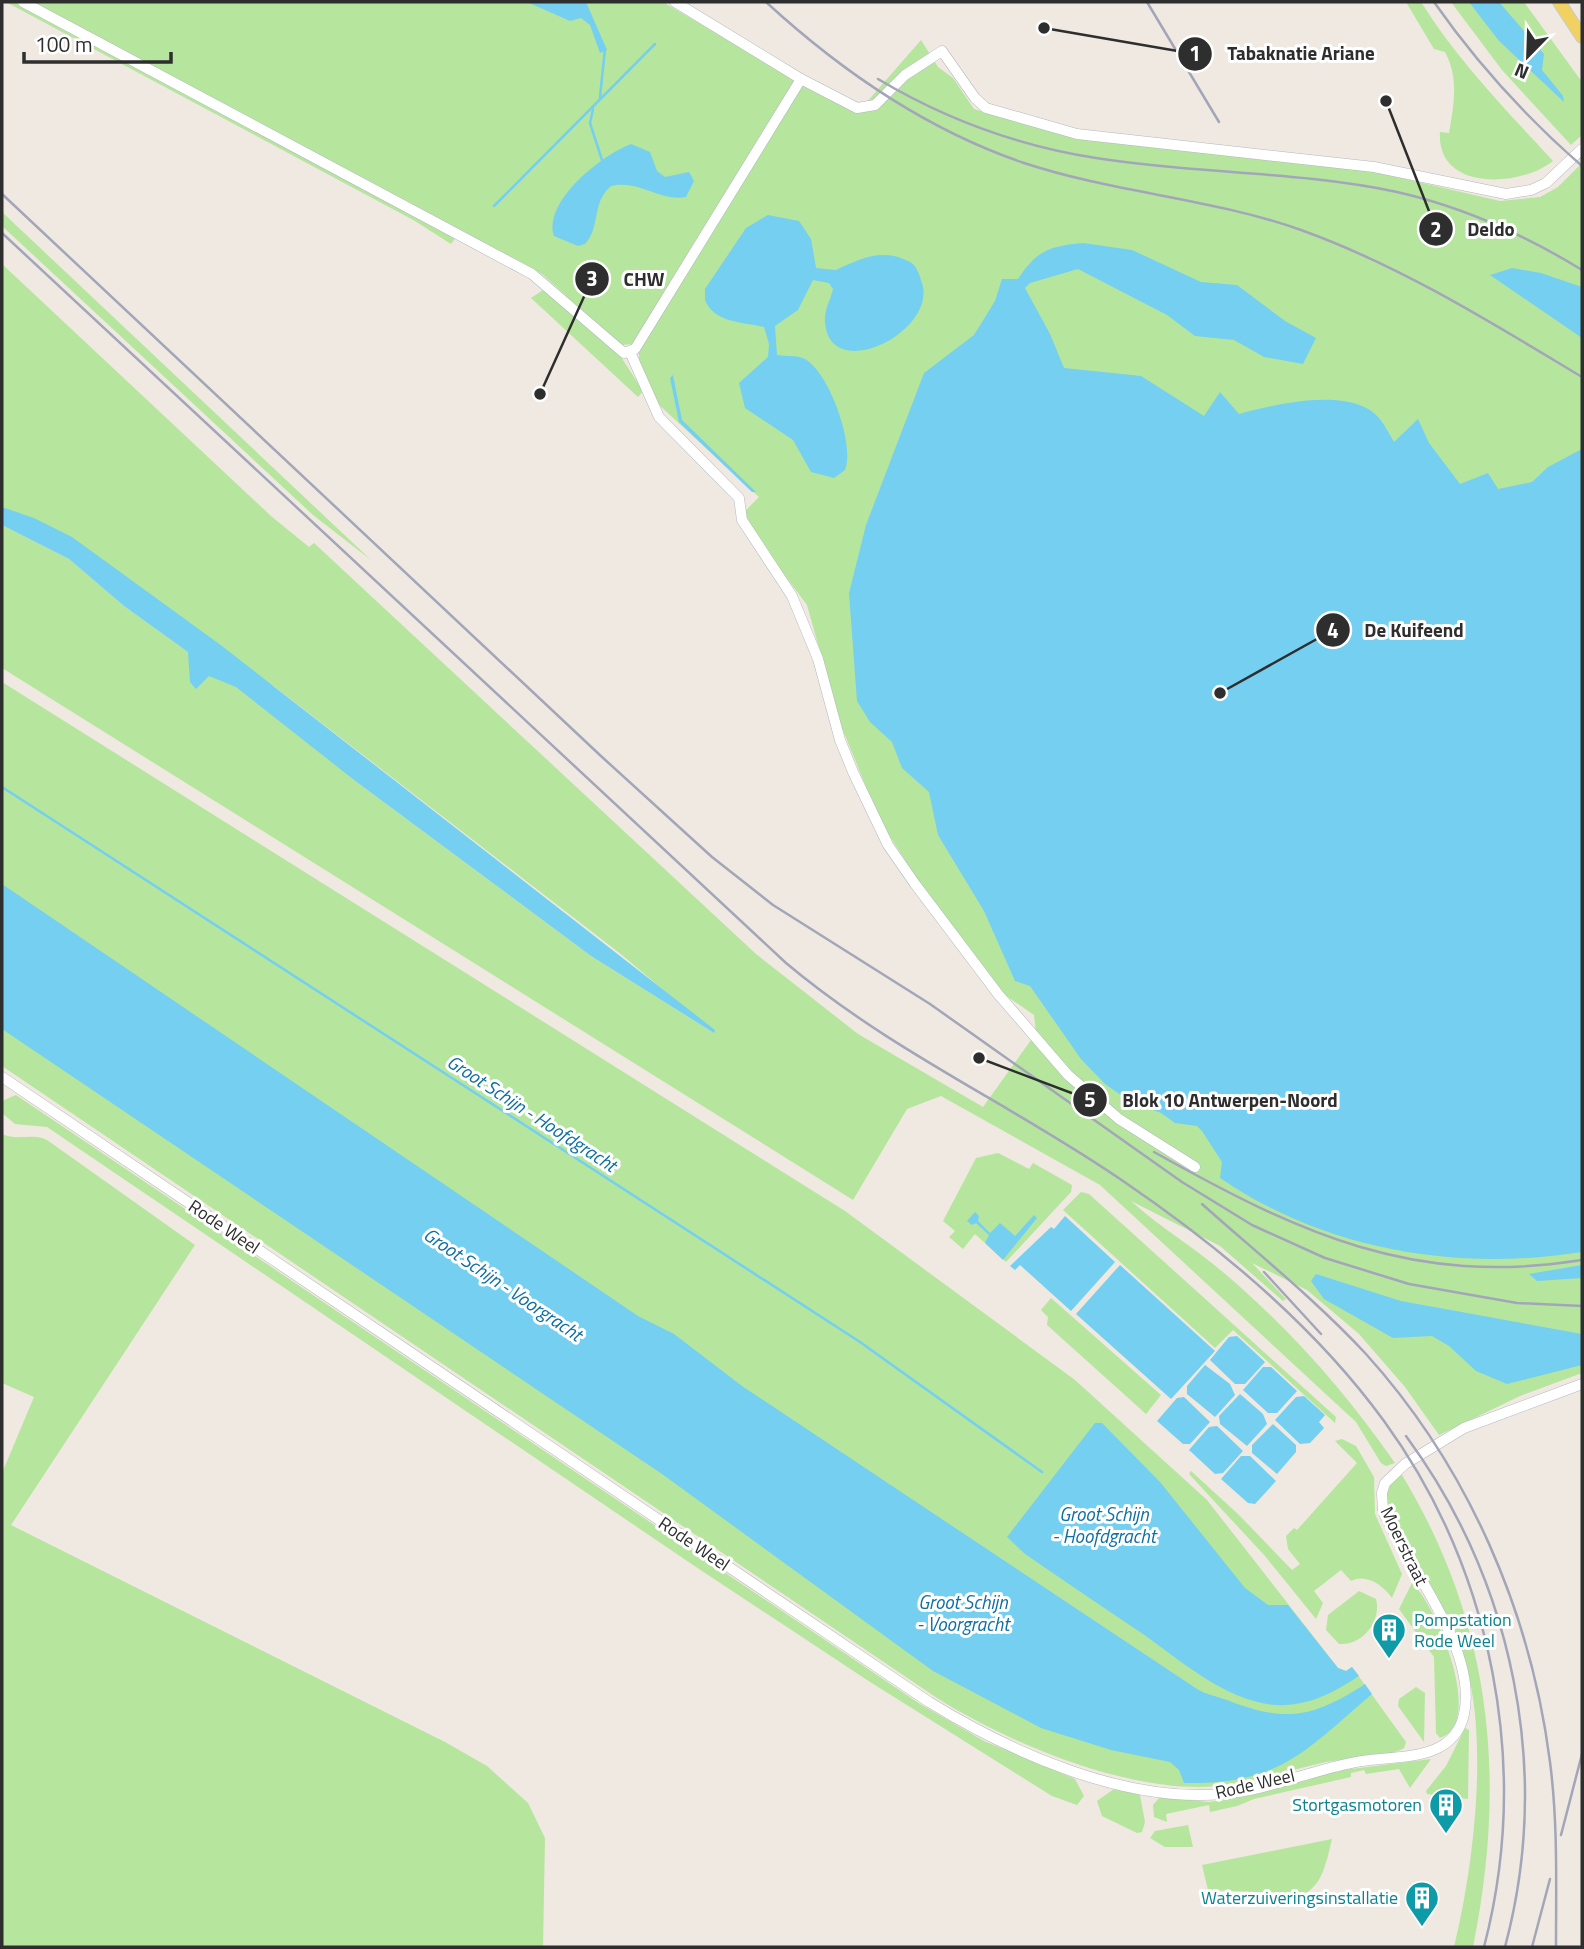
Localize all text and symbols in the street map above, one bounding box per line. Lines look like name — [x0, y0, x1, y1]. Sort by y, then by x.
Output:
scale bar — [24, 21, 172, 65]
north arrow — [1493, 21, 1563, 91]
text: 100 m — [35, 28, 92, 60]
callout: Tabaknatie Ariane — [1178, 34, 1388, 74]
text: 1 — [1189, 37, 1201, 69]
text: Tabaknatie Ariane — [1227, 38, 1375, 67]
text: N — [1509, 56, 1533, 88]
callout: Deldo — [1418, 209, 1529, 249]
text: 2 — [1430, 213, 1442, 245]
text: Deldo — [1467, 214, 1515, 243]
callout: CHW — [574, 259, 678, 299]
text: 3 — [586, 262, 598, 294]
text: CHW — [624, 264, 665, 293]
callout: De Kuifeend — [1315, 610, 1478, 650]
text: 4 — [1327, 614, 1339, 646]
text: De Kuifeend — [1364, 615, 1464, 644]
water label: Groot Schijn - Hoofdgracht — [442, 1047, 624, 1179]
callout: Blok 10 Antwerpen-Noord — [1073, 1080, 1352, 1120]
text: 5 — [1084, 1083, 1096, 1115]
text: Blok 10 Antwerpen-Noord — [1122, 1085, 1338, 1114]
street label: Rode Weel — [183, 1193, 265, 1260]
water label: Groot Schijn - Voorgracht — [418, 1220, 590, 1349]
water label: Groot Schijn - Hoofdgracht — [1052, 1499, 1158, 1550]
street label: Moerstraat — [1374, 1502, 1436, 1591]
street label: Rode Weel — [653, 1510, 735, 1577]
water label: Groot Schijn - Voorgracht — [917, 1587, 1011, 1638]
place label: Pompstation Rode Weel — [1414, 1606, 1512, 1654]
building icon: Pompstation Rode Weel — [1370, 1611, 1408, 1660]
street label: Rode Weel — [1212, 1761, 1297, 1806]
building icon: Stortgasmotoren — [1427, 1786, 1465, 1835]
place label: Stortgasmotoren — [1292, 1791, 1422, 1818]
building icon: Waterzuiveringsinstallatie — [1403, 1879, 1441, 1928]
place label: Waterzuiveringsinstallatie — [1201, 1884, 1398, 1911]

